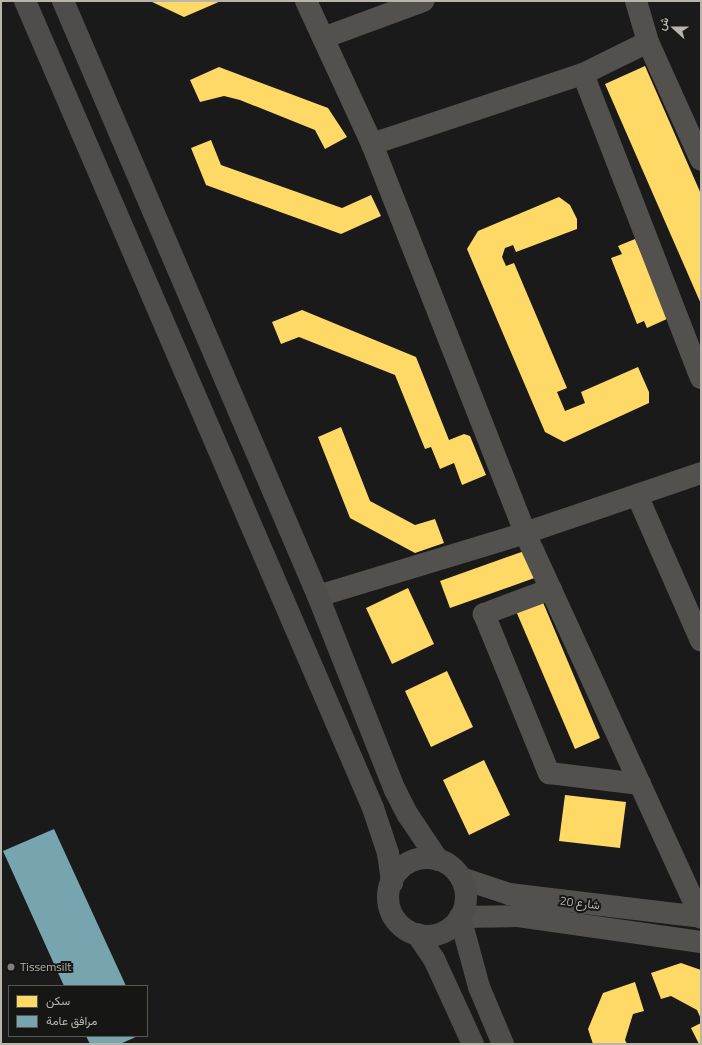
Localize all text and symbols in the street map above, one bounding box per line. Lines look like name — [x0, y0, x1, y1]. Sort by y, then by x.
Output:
north arrow — [654, 8, 694, 48]
text: ش — [653, 15, 673, 33]
street label: شارع 20 — [559, 893, 601, 913]
place label: Tissemsilt — [20, 960, 71, 974]
marker: Tissemsilt — [5, 961, 17, 973]
legend — [8, 985, 148, 1037]
text: سكن — [46, 991, 70, 1010]
text: مرافق عامة — [46, 1011, 97, 1030]

